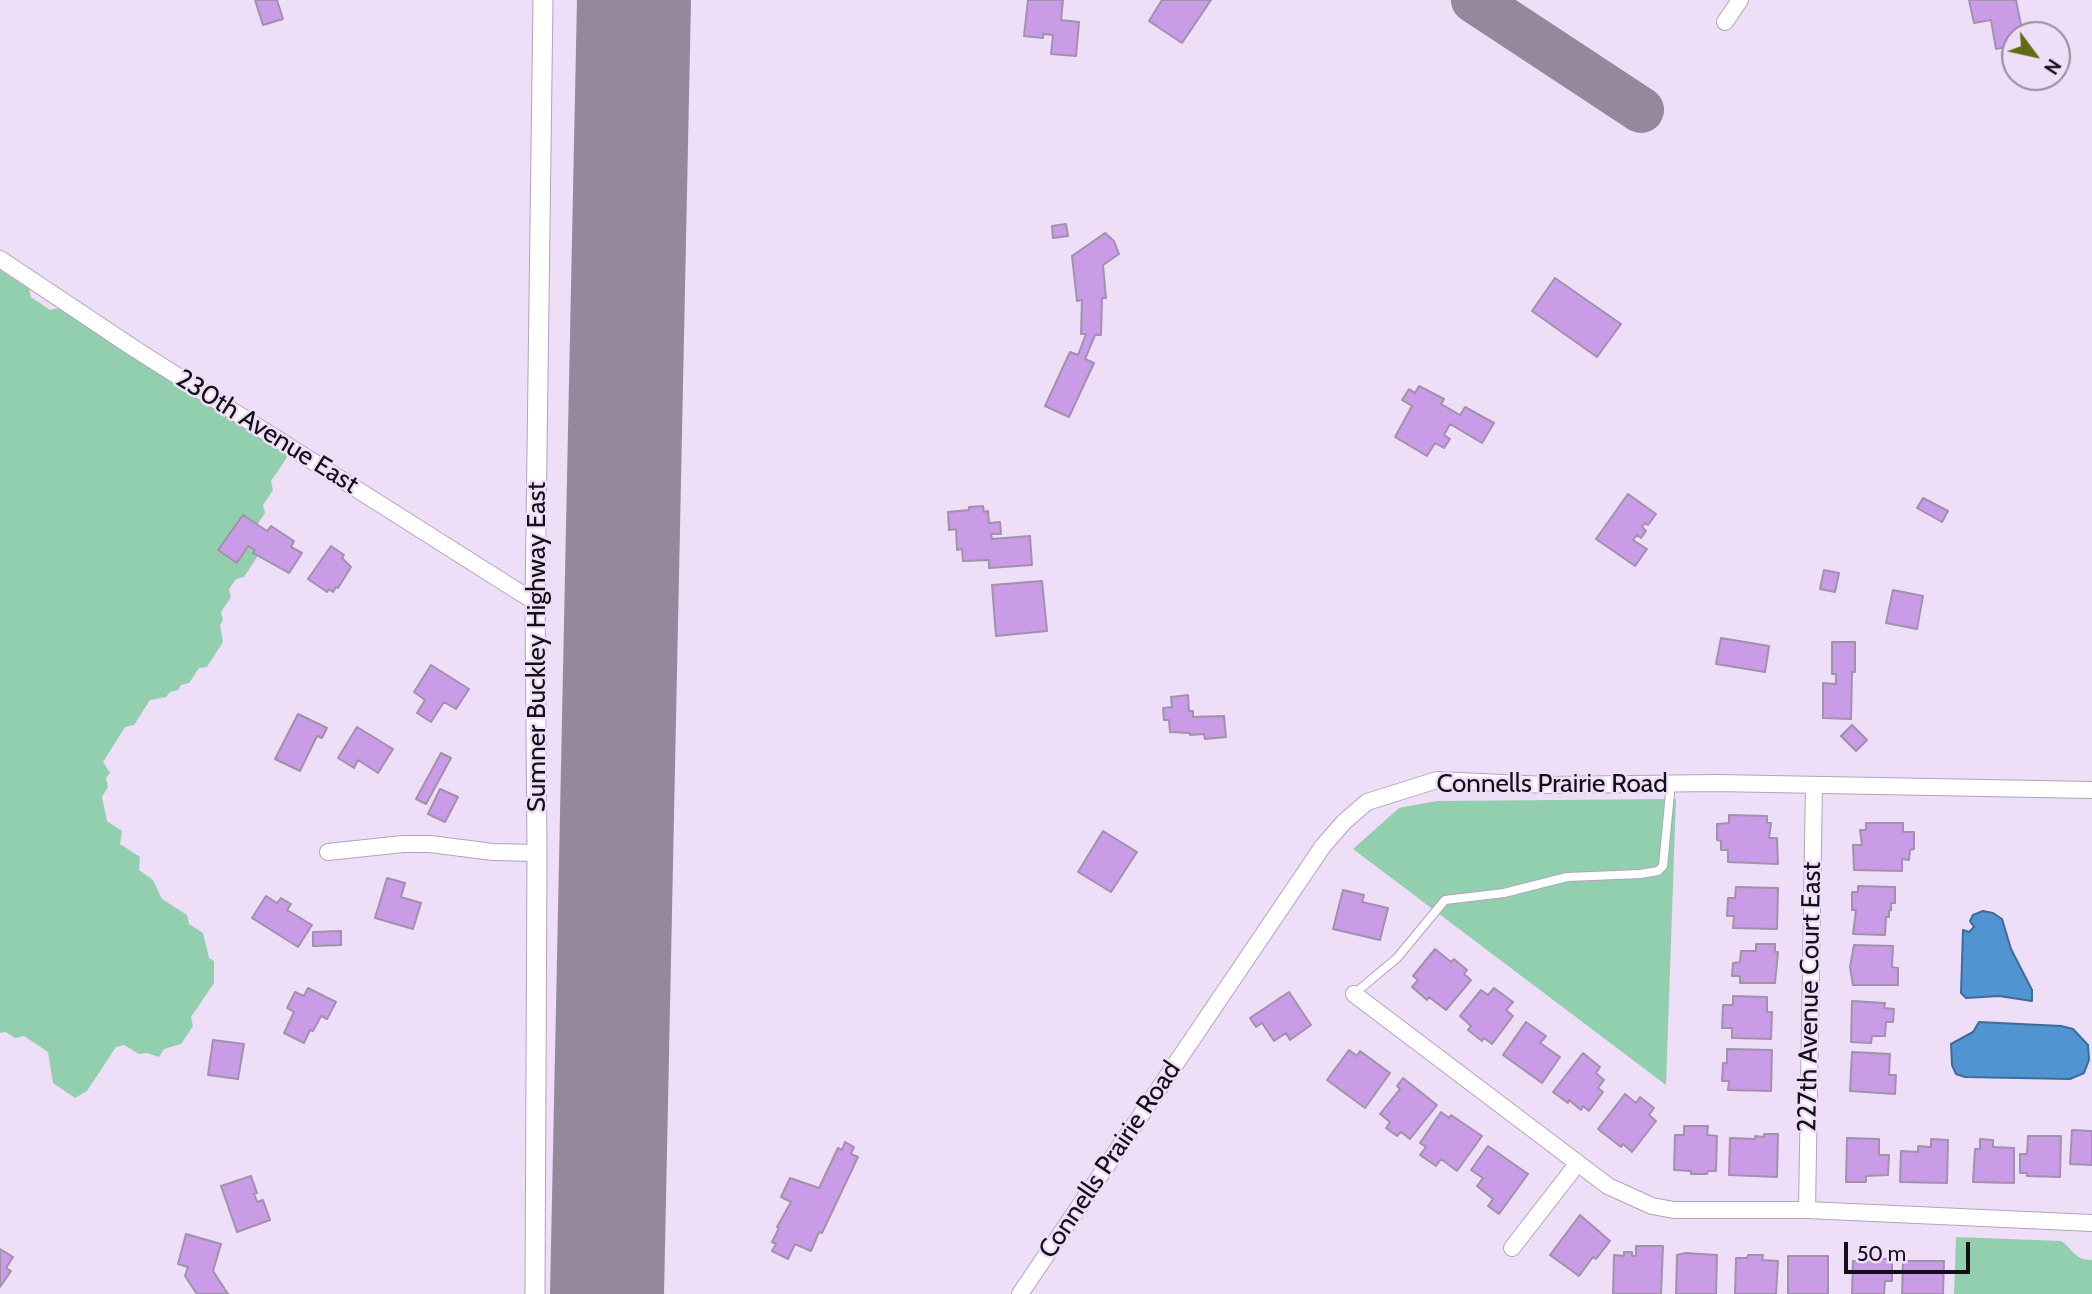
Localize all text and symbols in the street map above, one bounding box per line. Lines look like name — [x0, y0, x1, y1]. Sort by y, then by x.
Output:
north arrow — [2001, 21, 2071, 91]
text: N — [2039, 55, 2066, 79]
street label: 230th Avenue East — [170, 363, 364, 501]
street label: Sumner Buckley Highway East — [521, 482, 553, 812]
street label: Connells Prairie Road — [1436, 768, 1668, 800]
street label: 227th Avenue Court East — [1792, 862, 1828, 1132]
street label: Connells Prairie Road — [1032, 1055, 1188, 1265]
scale bar — [1847, 1228, 1973, 1272]
text: 50 m — [1857, 1241, 1906, 1266]

